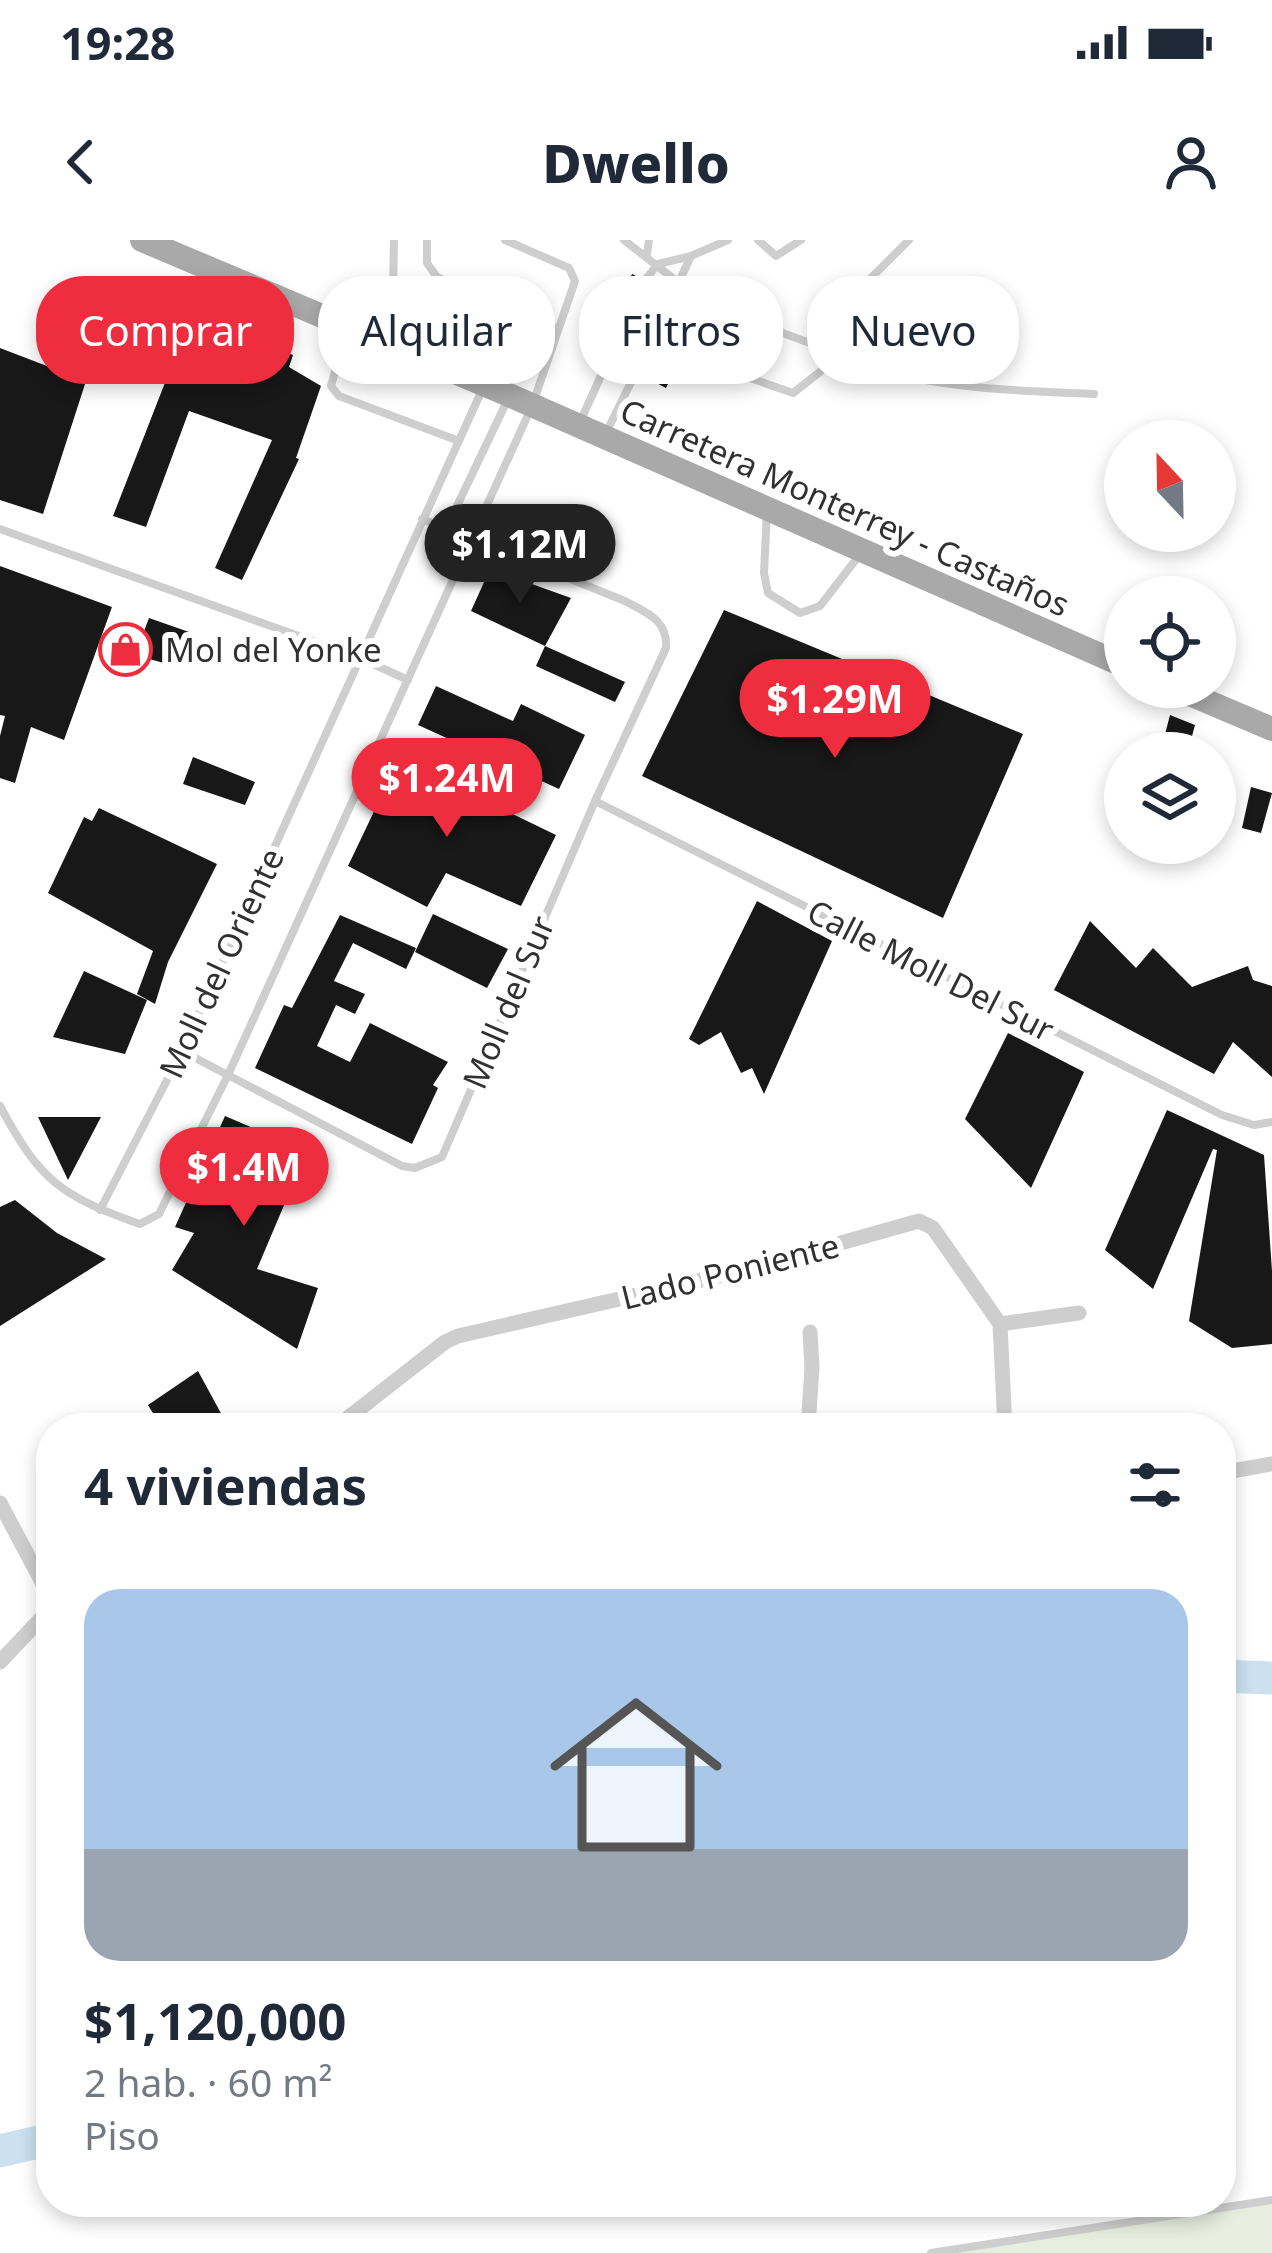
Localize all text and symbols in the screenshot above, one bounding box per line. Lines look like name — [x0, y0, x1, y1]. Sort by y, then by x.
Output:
text: 19:28 — [60, 12, 176, 73]
text: Dwello — [542, 125, 730, 199]
icon: back — [48, 129, 114, 195]
icon: person — [1158, 129, 1224, 195]
chip: Comprar — [36, 276, 294, 384]
chip: Alquilar — [318, 276, 555, 384]
chip: Filtros — [579, 276, 783, 384]
chip: Nuevo — [807, 276, 1019, 384]
street label: Carretera Monterrey - Castaños — [613, 387, 1077, 627]
north arrow — [1104, 420, 1236, 552]
map controls — [1104, 420, 1236, 864]
pin: $1.12M — [422, 504, 618, 606]
text: $1.12M — [452, 516, 588, 569]
button: locate — [1104, 576, 1236, 708]
shop icon: Mol del Yonke — [98, 621, 154, 677]
place label: Mol del Yonke — [165, 627, 382, 672]
pin: $1.29M — [737, 659, 933, 761]
text: $1.29M — [767, 671, 903, 724]
button: layers — [1104, 732, 1236, 864]
pin: $1.24M — [349, 738, 545, 840]
text: $1.24M — [379, 750, 515, 803]
street label: Moll del Oriente — [148, 841, 294, 1085]
street label: Calle Moll Del Sur — [800, 888, 1062, 1052]
street label: Moll del Sur — [451, 908, 565, 1095]
pin: $1.4M — [160, 1127, 328, 1229]
text: $1.4M — [187, 1139, 301, 1192]
street label: Lado Poniente — [616, 1222, 844, 1320]
text: 4 viviendas — [84, 1450, 367, 1520]
icon: filters — [1122, 1452, 1188, 1518]
icon: home — [528, 1667, 744, 1883]
text: $1,120,000 — [84, 1985, 346, 2055]
text: 2 hab. · 60 m² — [84, 2055, 332, 2108]
text: Piso — [84, 2108, 160, 2161]

